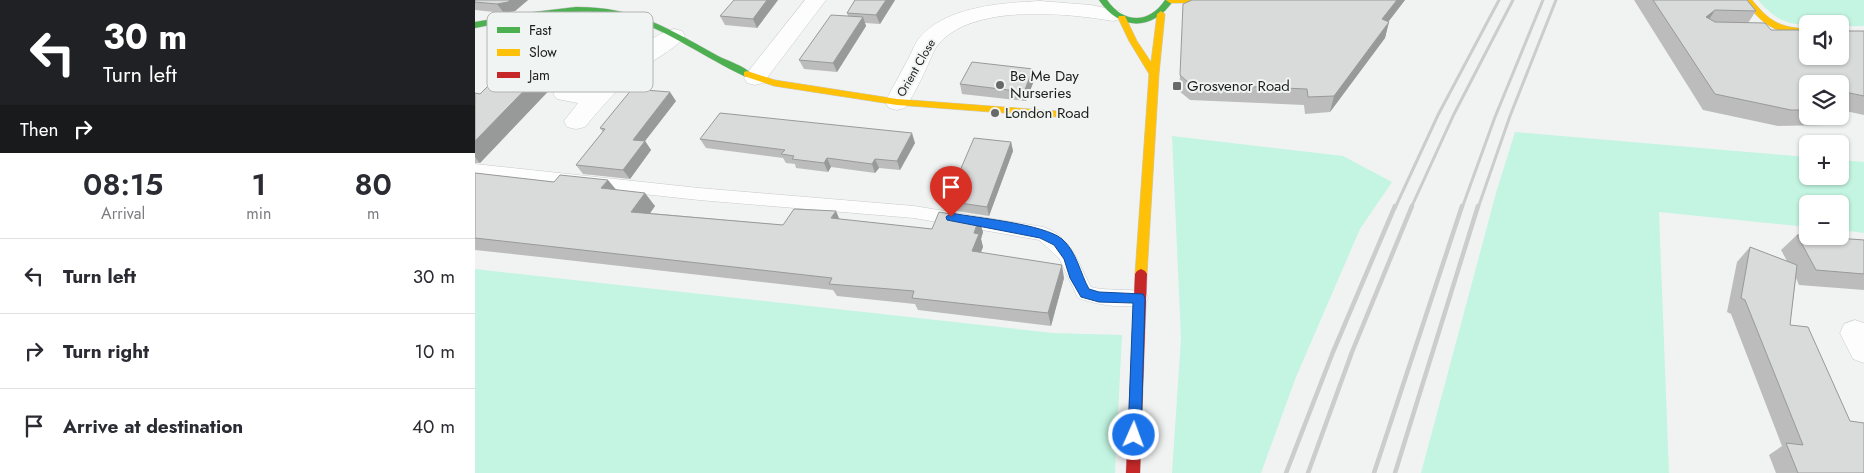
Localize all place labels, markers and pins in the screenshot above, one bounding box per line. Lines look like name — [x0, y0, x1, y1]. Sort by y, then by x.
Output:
place label: Be Me Day Nurseries — [1010, 65, 1079, 104]
place label: Grosvenor Road — [1187, 75, 1290, 97]
marker: Be Me Day Nurseries — [994, 79, 1006, 91]
marker: Grosvenor Road — [1171, 80, 1183, 92]
place label: London Road — [1005, 102, 1089, 124]
marker: London Road — [989, 107, 1001, 119]
pin — [930, 166, 972, 217]

